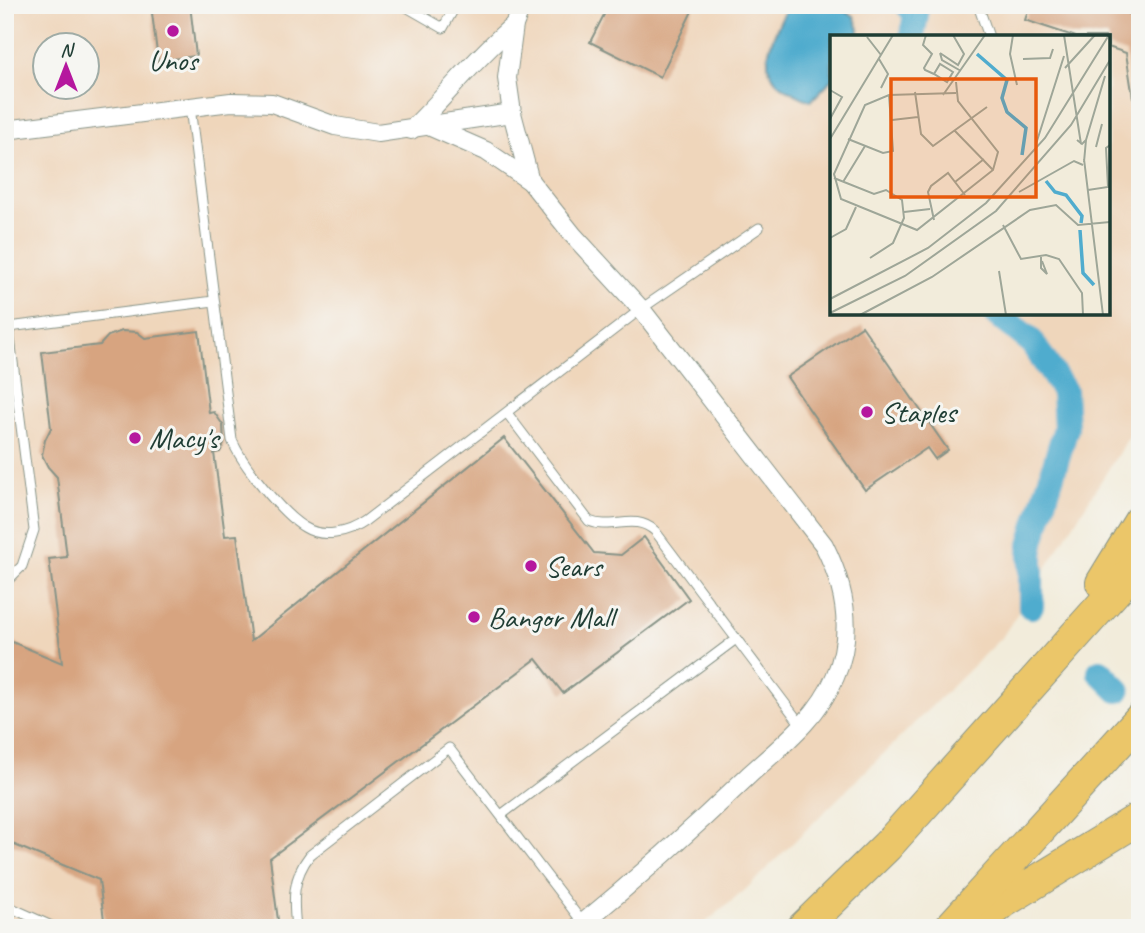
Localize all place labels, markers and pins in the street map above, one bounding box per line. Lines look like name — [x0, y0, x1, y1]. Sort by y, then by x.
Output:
marker: Unos — [165, 23, 181, 39]
place label: Unos — [149, 41, 200, 79]
place label: Staples — [881, 393, 958, 431]
marker: Staples — [859, 404, 875, 420]
place label: Macy's — [149, 419, 221, 457]
marker: Macy's — [127, 430, 143, 446]
place label: Sears — [545, 547, 605, 585]
marker: Sears — [523, 558, 539, 574]
place label: Bangor Mall — [488, 598, 618, 636]
marker: Bangor Mall — [466, 609, 482, 625]

